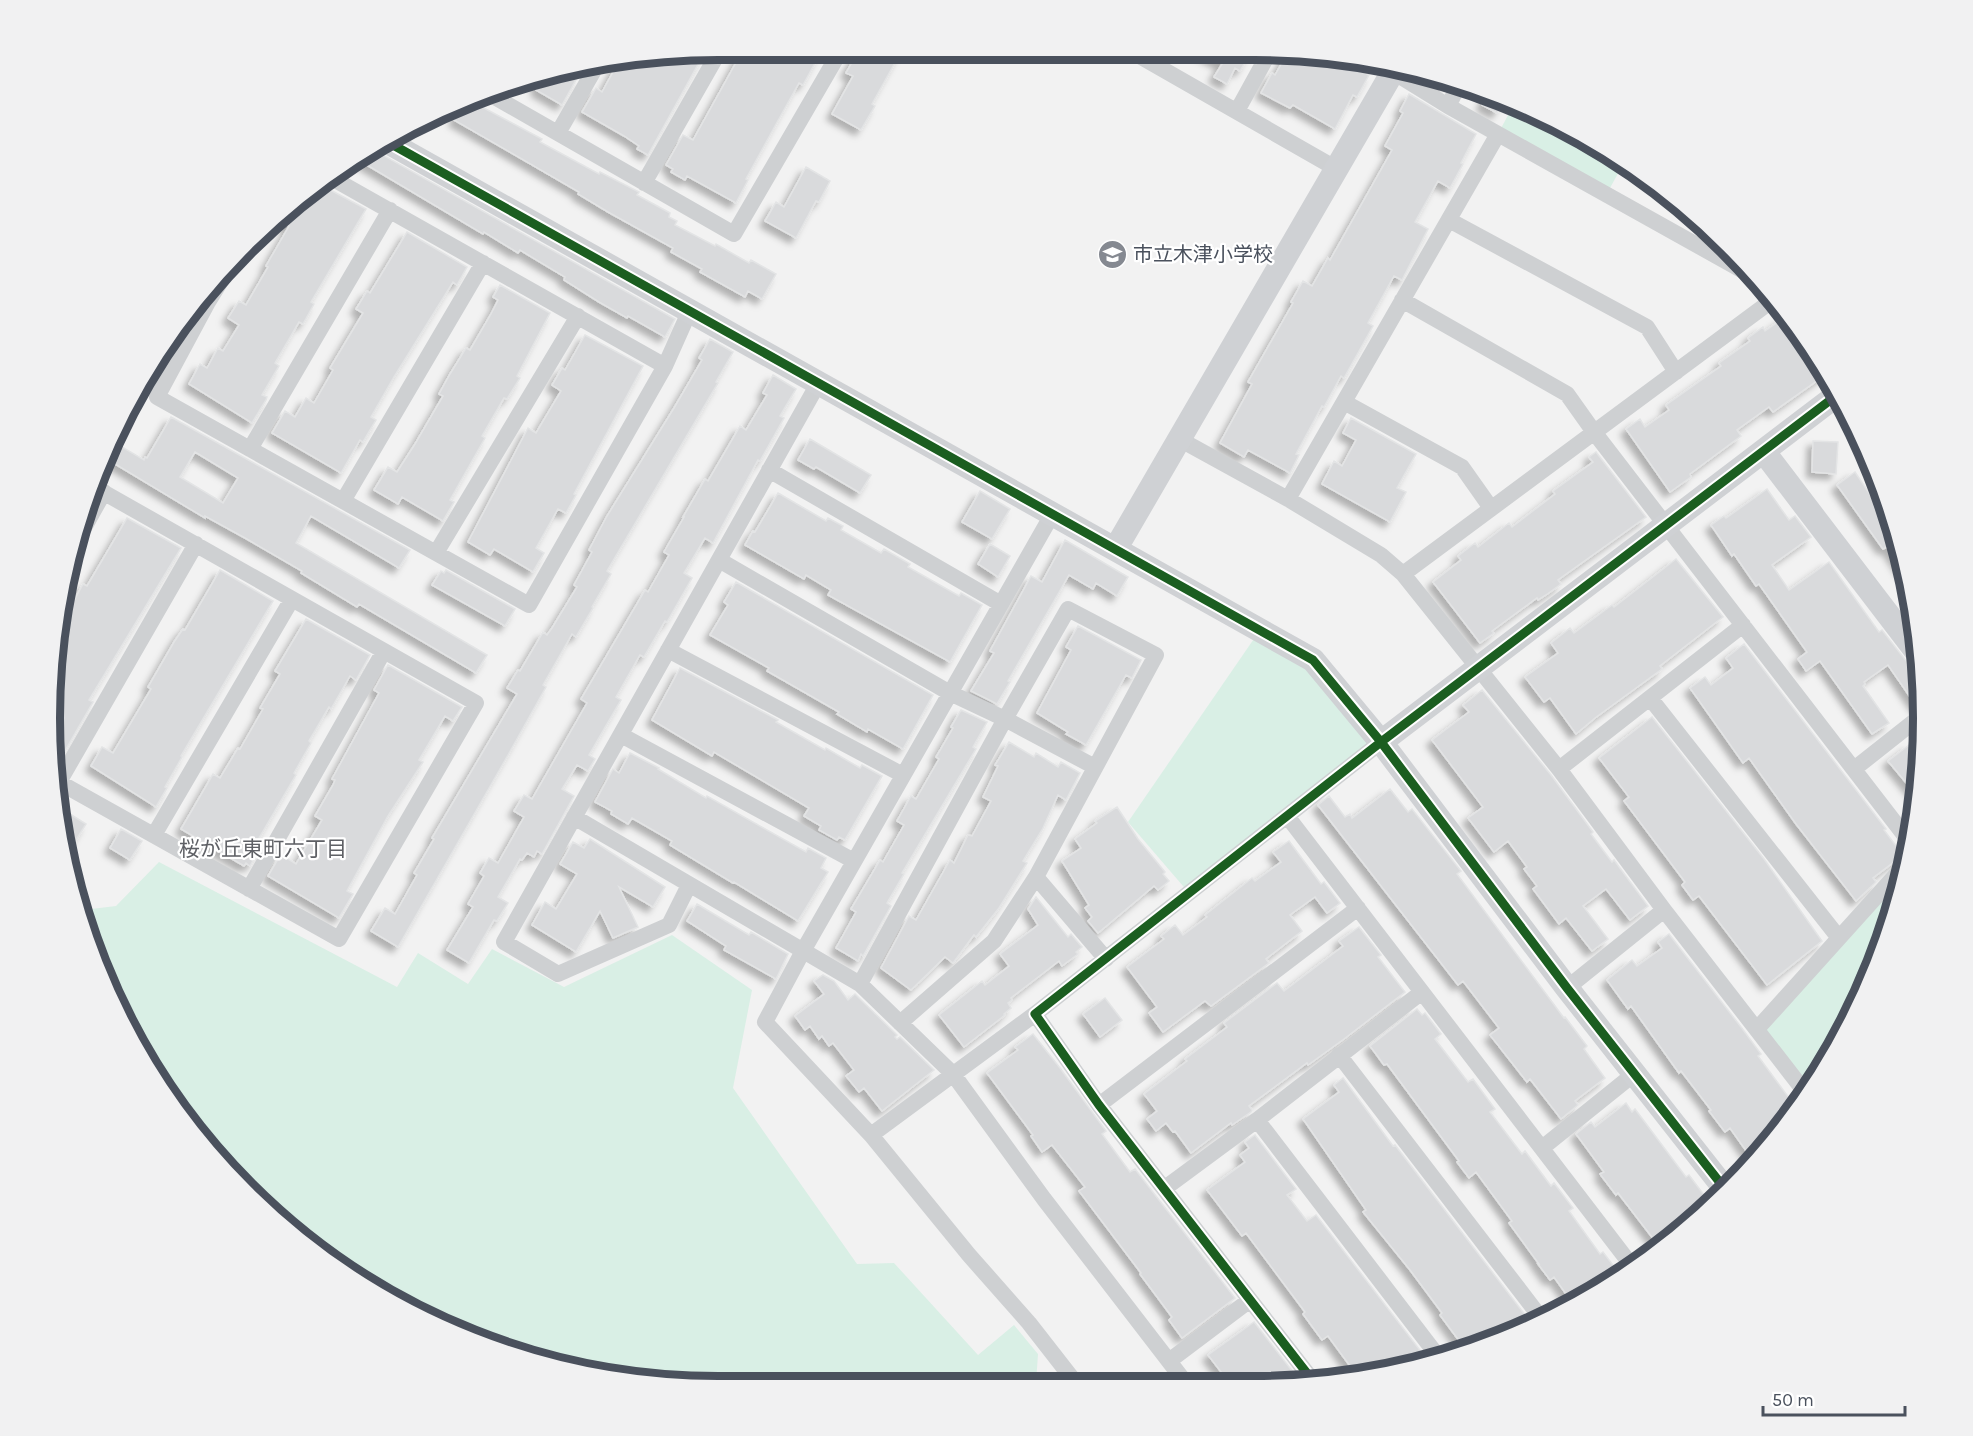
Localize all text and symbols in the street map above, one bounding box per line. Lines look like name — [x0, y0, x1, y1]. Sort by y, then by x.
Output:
school or university icon: 市立木津小学校 — [1096, 238, 1128, 270]
place label: 市立木津小学校 — [1133, 243, 1273, 266]
district label: 桜が丘東町六丁目 — [179, 837, 347, 861]
scale bar — [1763, 1379, 1906, 1417]
text: 50 m — [1772, 1389, 1814, 1411]

